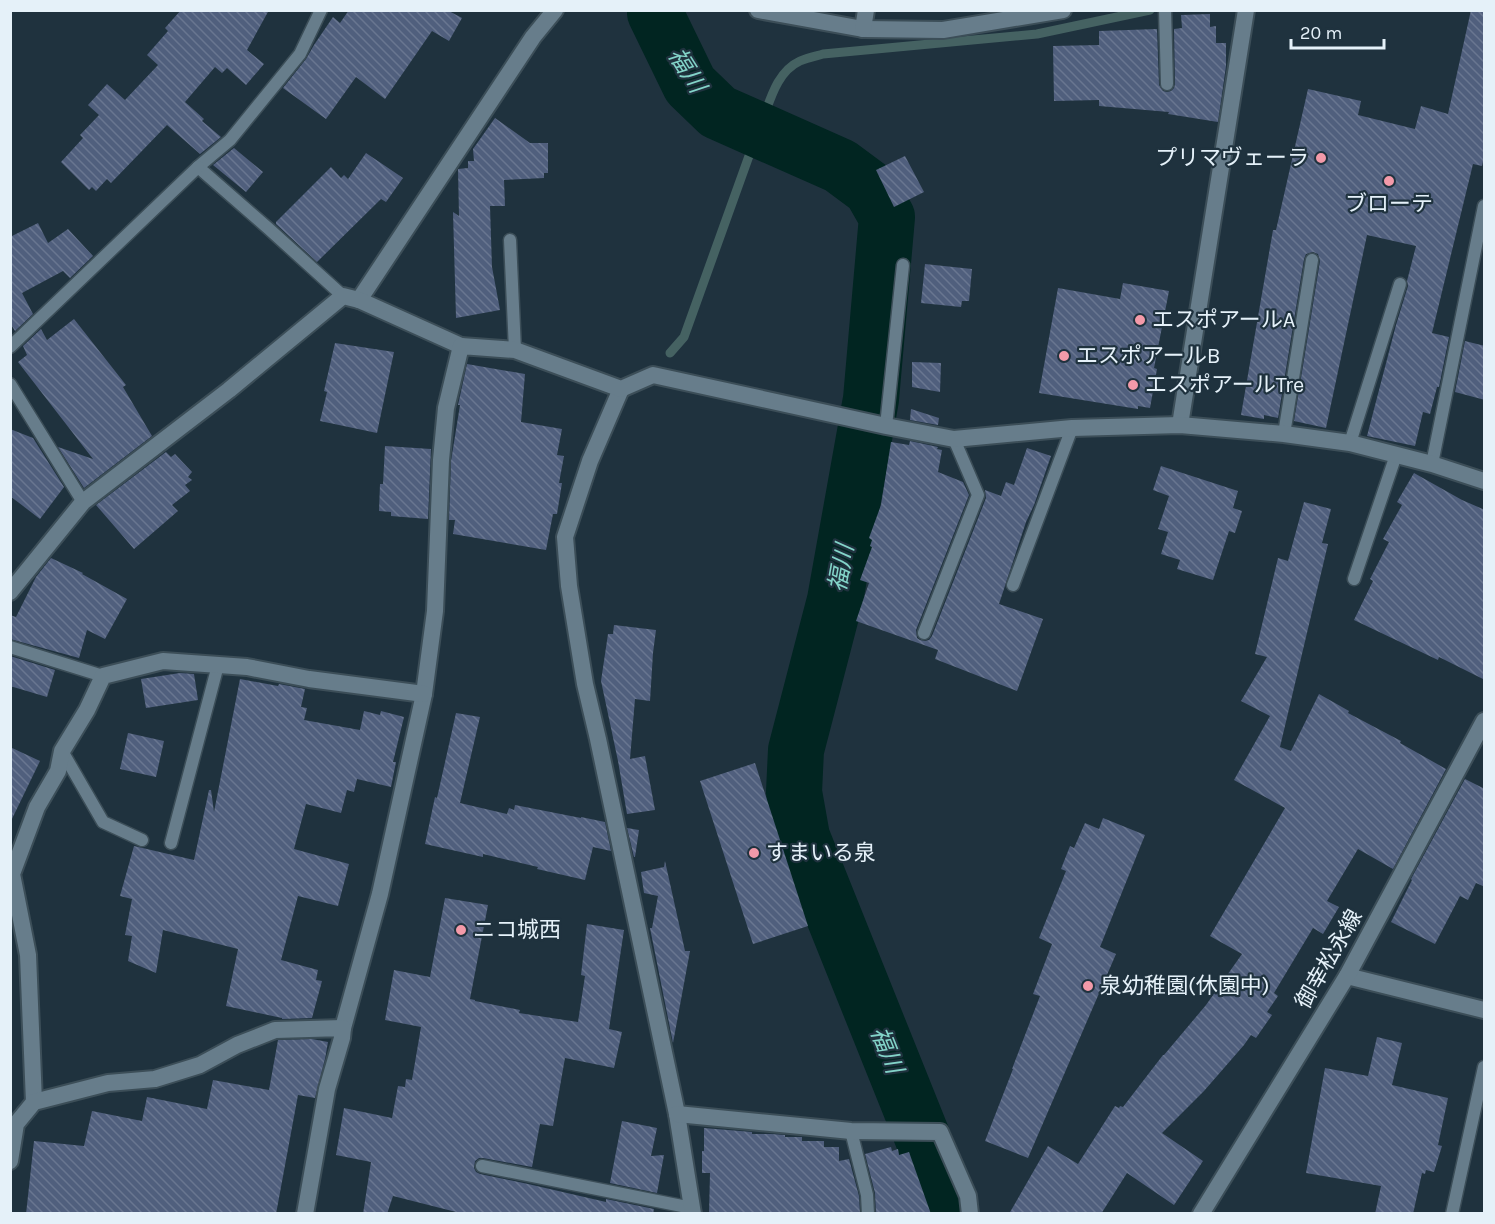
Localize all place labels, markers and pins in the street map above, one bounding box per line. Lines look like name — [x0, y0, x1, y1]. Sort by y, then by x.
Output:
place label: プリマヴェーラ — [1155, 145, 1309, 171]
marker: プリマヴェーラ — [1314, 151, 1328, 165]
marker: ブローテ — [1382, 174, 1396, 188]
place label: ブローテ — [1345, 191, 1433, 217]
place label: エスポアールA — [1152, 307, 1296, 333]
marker: エスポアールA — [1133, 313, 1147, 327]
place label: エスポアールB — [1076, 343, 1220, 369]
marker: エスポアールB — [1057, 349, 1071, 363]
place label: エスポアールTre — [1145, 372, 1304, 398]
marker: エスポアールTre — [1126, 378, 1140, 392]
place label: すまいる泉 — [766, 840, 876, 866]
marker: すまいる泉 — [747, 846, 761, 860]
place label: ニコ城西 — [473, 917, 561, 943]
marker: ニコ城西 — [454, 923, 468, 937]
place label: 泉幼稚園(休園中) — [1100, 973, 1270, 999]
marker: 泉幼稚園(休園中) — [1081, 979, 1095, 993]

